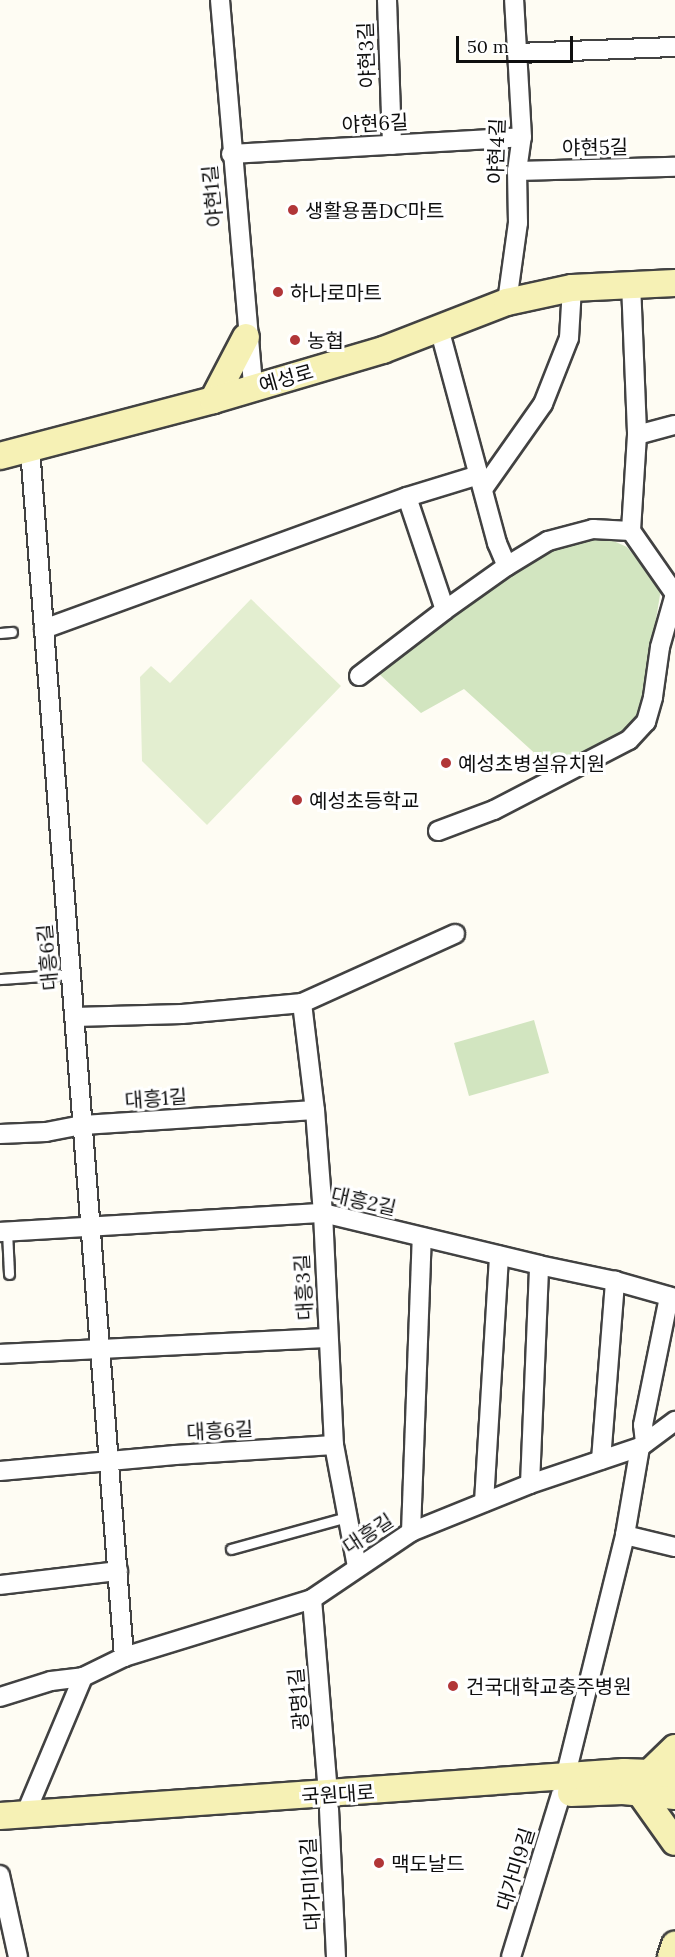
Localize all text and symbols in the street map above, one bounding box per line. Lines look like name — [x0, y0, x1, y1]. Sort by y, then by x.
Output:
street label: 야현3길 — [353, 21, 379, 89]
scale bar — [459, 24, 576, 62]
text: 50 m — [467, 35, 509, 58]
street label: 야현6길 — [341, 109, 409, 137]
street label: 야현4길 — [483, 118, 509, 184]
street label: 야현5길 — [562, 134, 628, 160]
street label: 야현1길 — [197, 164, 227, 228]
place label: 생활용품DC마트 — [305, 198, 444, 222]
marker: 생활용품DC마트 — [286, 203, 300, 217]
place label: 하나로마트 — [290, 280, 382, 304]
marker: 하나로마트 — [271, 285, 285, 299]
place label: 농협 — [307, 328, 344, 352]
marker: 농협 — [288, 333, 302, 347]
street label: 예성로 — [256, 359, 316, 397]
place label: 예성초병설유치원 — [458, 751, 605, 775]
marker: 예성초병설유치원 — [439, 756, 453, 770]
place label: 예성초등학교 — [309, 788, 419, 812]
marker: 예성초등학교 — [290, 793, 304, 807]
street label: 대흥6길 — [32, 923, 62, 991]
street label: 대흥1길 — [124, 1084, 188, 1112]
street label: 대흥2길 — [329, 1182, 399, 1220]
street label: 대흥3길 — [289, 1253, 317, 1321]
street label: 대흥6길 — [186, 1416, 254, 1444]
street label: 대흥길 — [338, 1508, 398, 1558]
street label: 광명1길 — [283, 1667, 313, 1731]
place label: 건국대학교충주병원 — [466, 1674, 632, 1698]
marker: 건국대학교충주병원 — [444, 1677, 462, 1695]
street label: 국원대로 — [300, 1779, 376, 1809]
street label: 대가미9길 — [491, 1825, 539, 1913]
street label: 대가미10길 — [296, 1837, 324, 1931]
place label: 맥도날드 — [391, 1851, 465, 1875]
marker: 맥도날드 — [372, 1856, 386, 1870]

